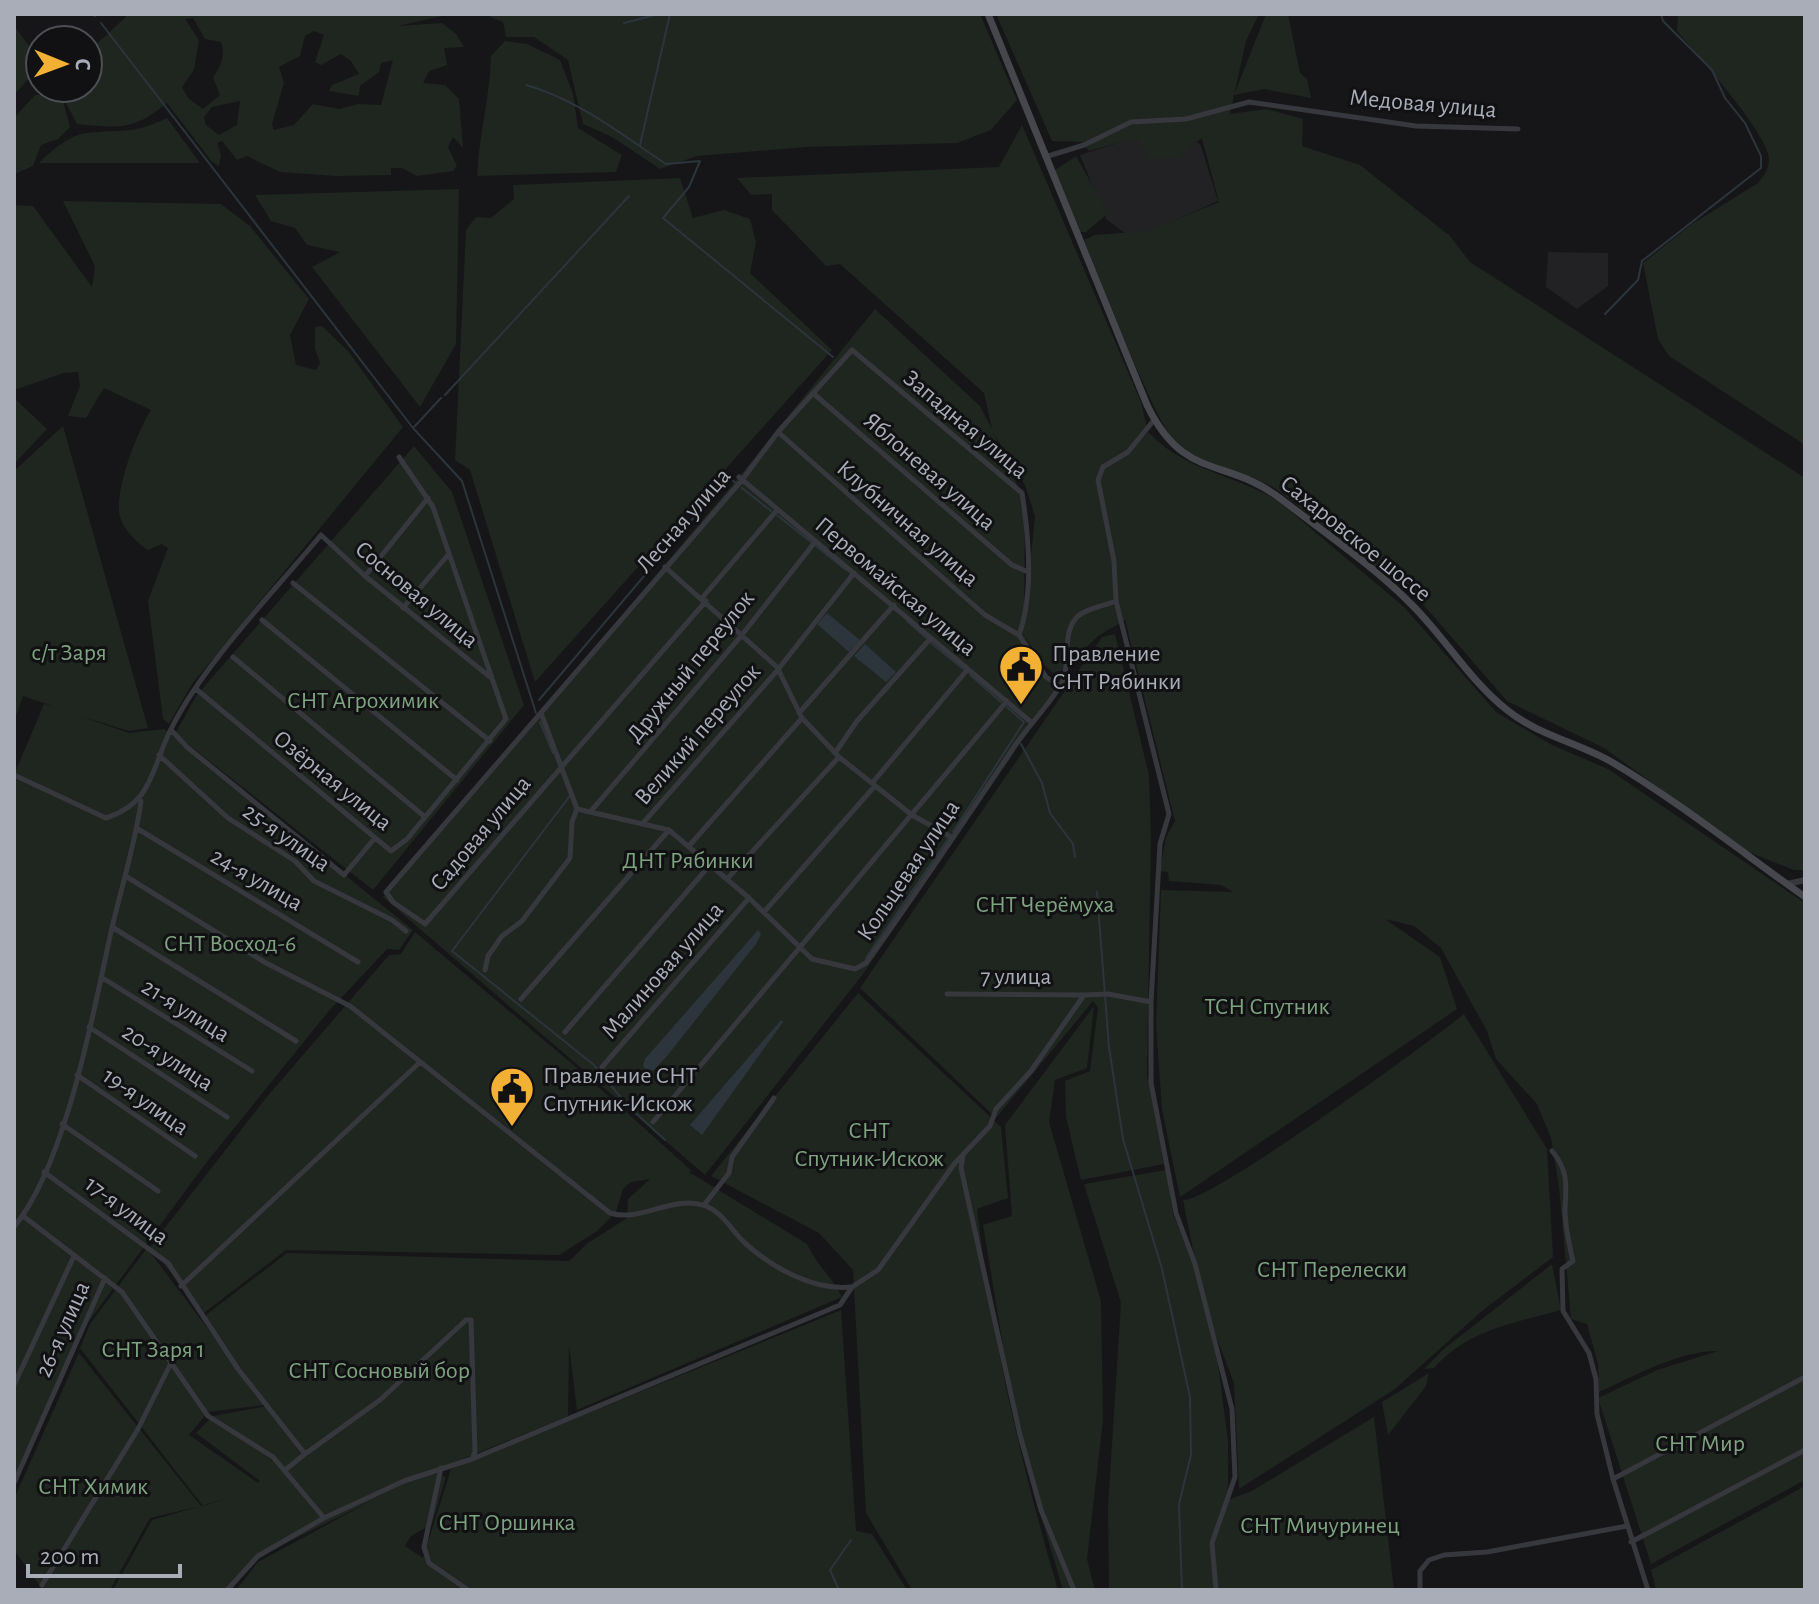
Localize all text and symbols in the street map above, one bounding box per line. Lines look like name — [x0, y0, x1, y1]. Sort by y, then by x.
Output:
north arrow — [24, 24, 104, 104]
text: С — [72, 58, 94, 71]
street label: Медовая улица — [1348, 86, 1498, 122]
street label: Западная улица — [899, 366, 1032, 484]
street label: Яблоневая улица — [859, 408, 1000, 535]
street label: Клубничная улица — [832, 456, 983, 591]
street label: Лесная улица — [632, 464, 736, 578]
street label: Сахаровское шоссе — [1276, 471, 1435, 607]
street label: Первомайская улица — [810, 513, 981, 661]
street label: Сосновая улица — [350, 537, 482, 653]
street label: Дружный переулок — [623, 586, 759, 747]
park label: с/т Заря — [31, 641, 107, 665]
place label: Правление СНТ Рябинки — [1052, 642, 1182, 694]
public building icon: Правление СНТ Рябинки — [997, 643, 1045, 706]
street label: Великий переулок — [630, 660, 765, 810]
park label: СНТ Агрохимик — [287, 689, 439, 713]
street label: Озёрная улица — [269, 726, 396, 836]
street label: Садовая улица — [426, 771, 536, 896]
street label: Кольцевая улица — [853, 796, 965, 945]
street label: 25-я улица — [238, 799, 334, 876]
street label: 24-я улица — [206, 844, 307, 916]
park label: ДНТ Рябинки — [622, 849, 754, 873]
park label: СНТ Черёмуха — [975, 893, 1115, 917]
street label: Малиновая улица — [597, 898, 728, 1044]
park label: СНТ Восход-6 — [164, 932, 296, 956]
street label: 7 улица — [980, 965, 1052, 989]
street label: 21-я улица — [137, 975, 234, 1047]
park label: ТСН Спутник — [1204, 995, 1330, 1019]
street label: 20-я улица — [118, 1020, 217, 1096]
street label: 19-я улица — [98, 1064, 193, 1140]
place label: Правление СНТ Спутник-Искож — [543, 1064, 698, 1116]
public building icon: Правление СНТ Спутник-Искож — [488, 1065, 536, 1128]
park label: СНТ Спутник-Искож — [794, 1119, 944, 1171]
street label: 17-я улица — [80, 1172, 173, 1250]
park label: СНТ Перелески — [1257, 1258, 1407, 1282]
street label: 26-я улица — [31, 1278, 95, 1381]
park label: СНТ Заря 1 — [101, 1338, 205, 1362]
park label: СНТ Сосновый бор — [288, 1359, 470, 1383]
park label: СНТ Мир — [1655, 1432, 1745, 1456]
park label: СНТ Химик — [38, 1475, 148, 1499]
park label: СНТ Оршинка — [439, 1511, 575, 1535]
park label: СНТ Мичуринец — [1240, 1514, 1400, 1538]
scale bar — [28, 1528, 180, 1578]
text: 200 m — [40, 1545, 99, 1569]

